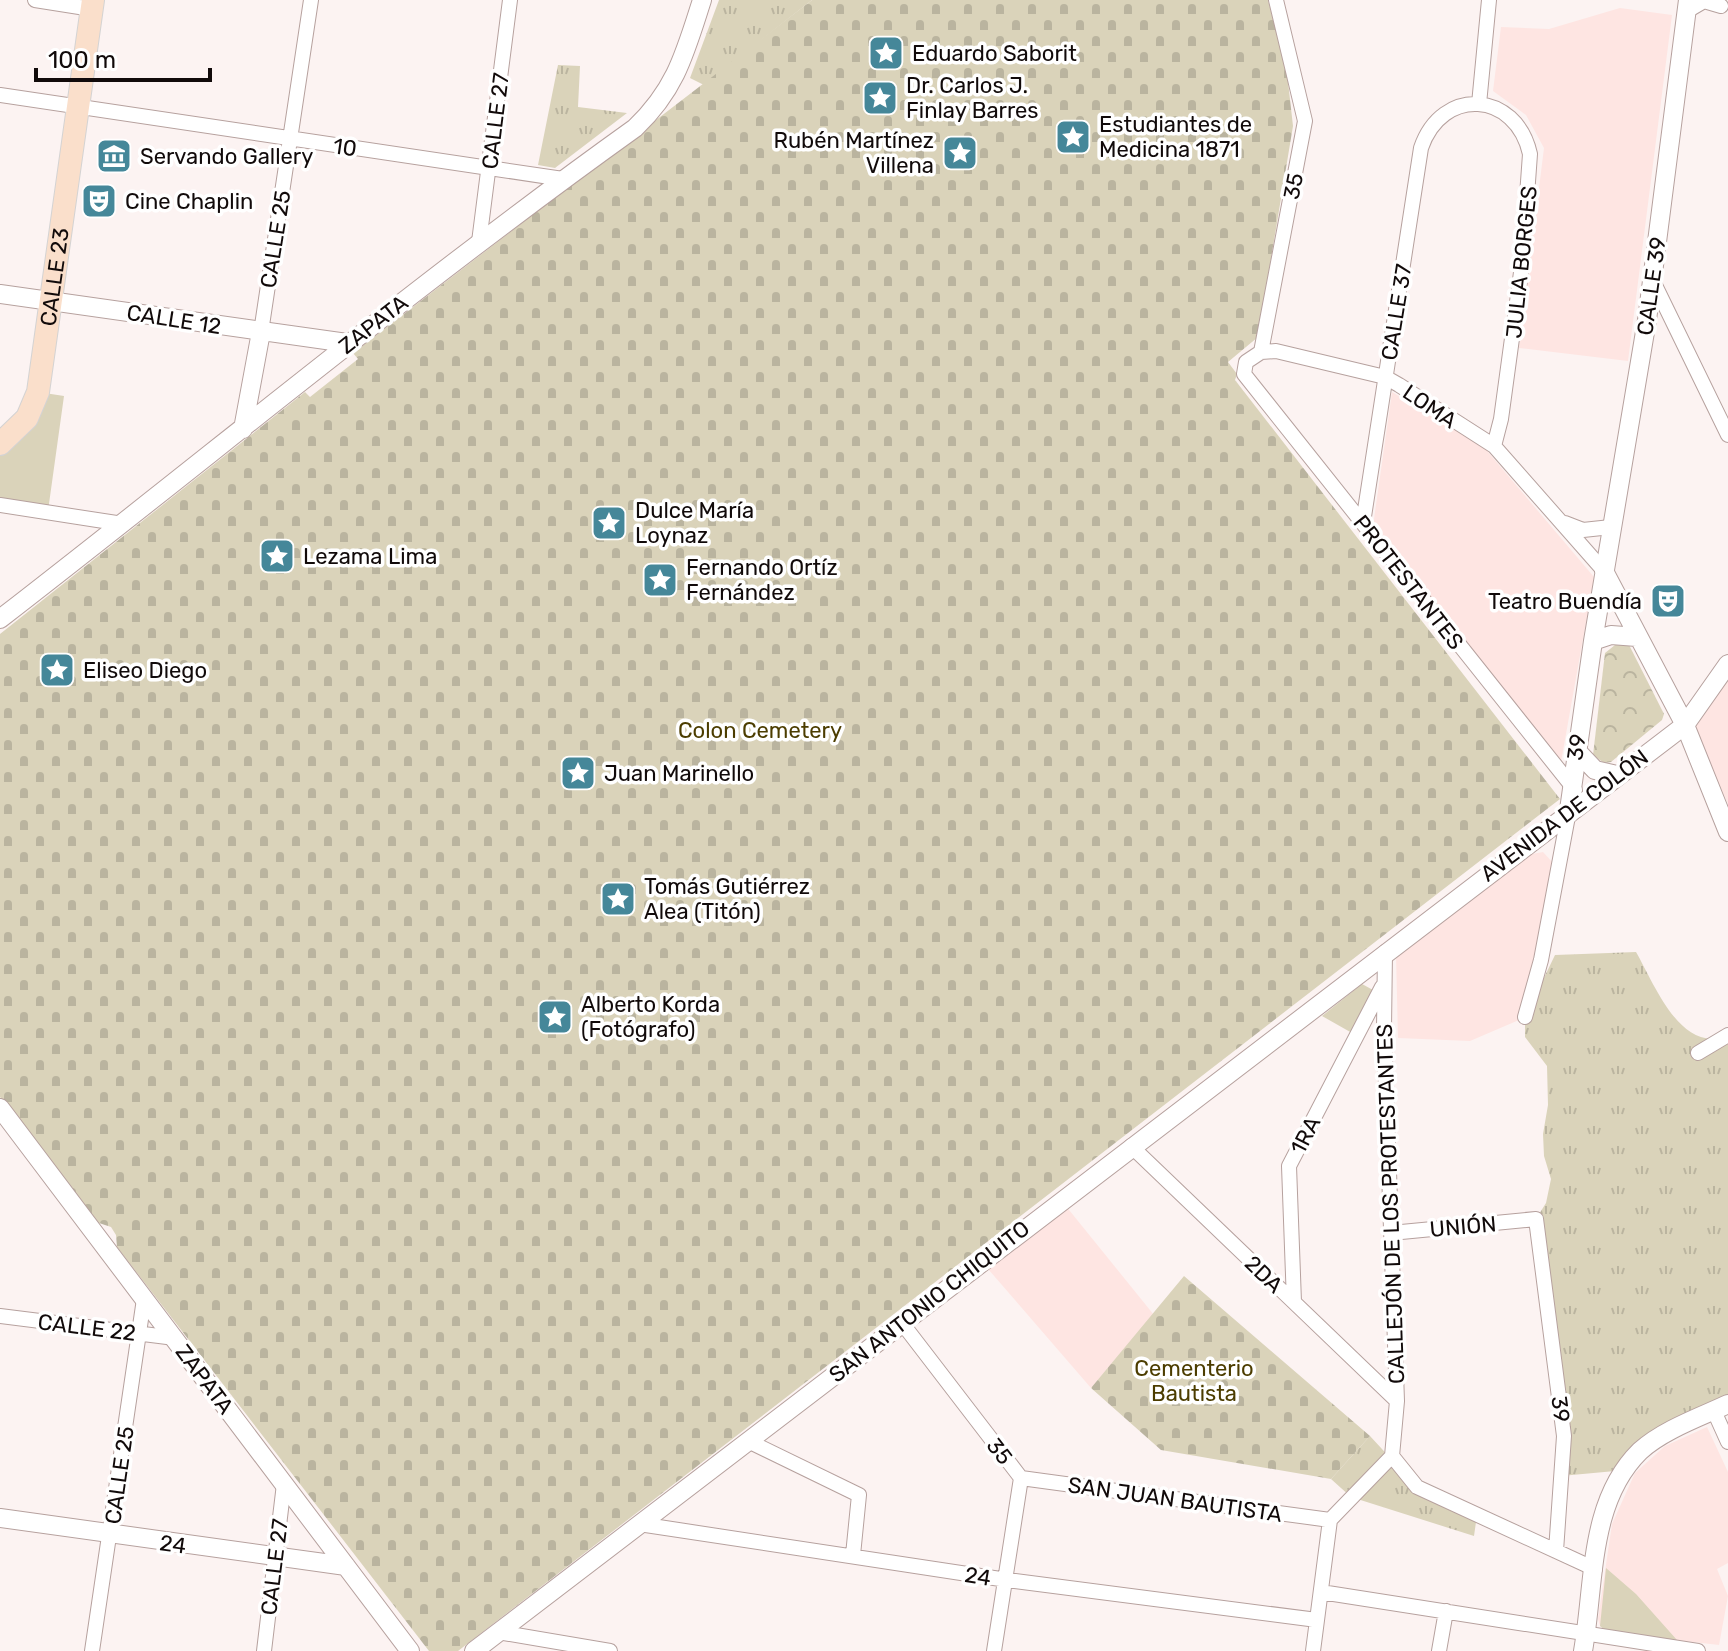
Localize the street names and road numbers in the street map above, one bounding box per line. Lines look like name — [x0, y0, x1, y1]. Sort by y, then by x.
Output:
street label: CALLE 27 — [476, 71, 515, 171]
street label: 10 — [331, 132, 358, 162]
street label: 35 — [1278, 171, 1309, 202]
street label: JULIA BORGES — [1500, 184, 1543, 340]
street label: CALLE 25 — [254, 188, 297, 290]
street label: CALLE 23 — [34, 226, 75, 328]
street label: CALLE 39 — [1631, 235, 1672, 337]
street label: CALLE 37 — [1376, 262, 1417, 362]
street label: ZAPATA — [333, 289, 413, 360]
street label: CALLE 12 — [125, 299, 223, 340]
street label: LOMA — [1398, 379, 1462, 434]
street label: PROTESTANTES — [1348, 510, 1470, 655]
street label: 39 — [1561, 732, 1592, 762]
street label: AVENIDA DE COLÓN — [1475, 744, 1653, 887]
street label: CALLEJÓN DE LOS PROTESTANTES — [1371, 1023, 1410, 1385]
street label: 1RA — [1285, 1112, 1326, 1159]
street label: UNIÓN — [1429, 1210, 1498, 1243]
street label: SAN ANTONIO CHIQUITO — [824, 1215, 1035, 1388]
street label: 2DA — [1239, 1250, 1289, 1299]
street label: CALLE 22 — [36, 1308, 137, 1347]
street label: ZAPATA — [170, 1339, 240, 1420]
street label: 39 — [1545, 1394, 1576, 1424]
street label: CALLE 25 — [99, 1424, 140, 1526]
street label: 35 — [981, 1433, 1018, 1470]
street label: SAN JUAN BAUTISTA — [1066, 1471, 1284, 1528]
street label: CALLE 27 — [255, 1517, 294, 1617]
street label: 24 — [158, 1529, 188, 1560]
street label: 24 — [963, 1561, 993, 1592]

